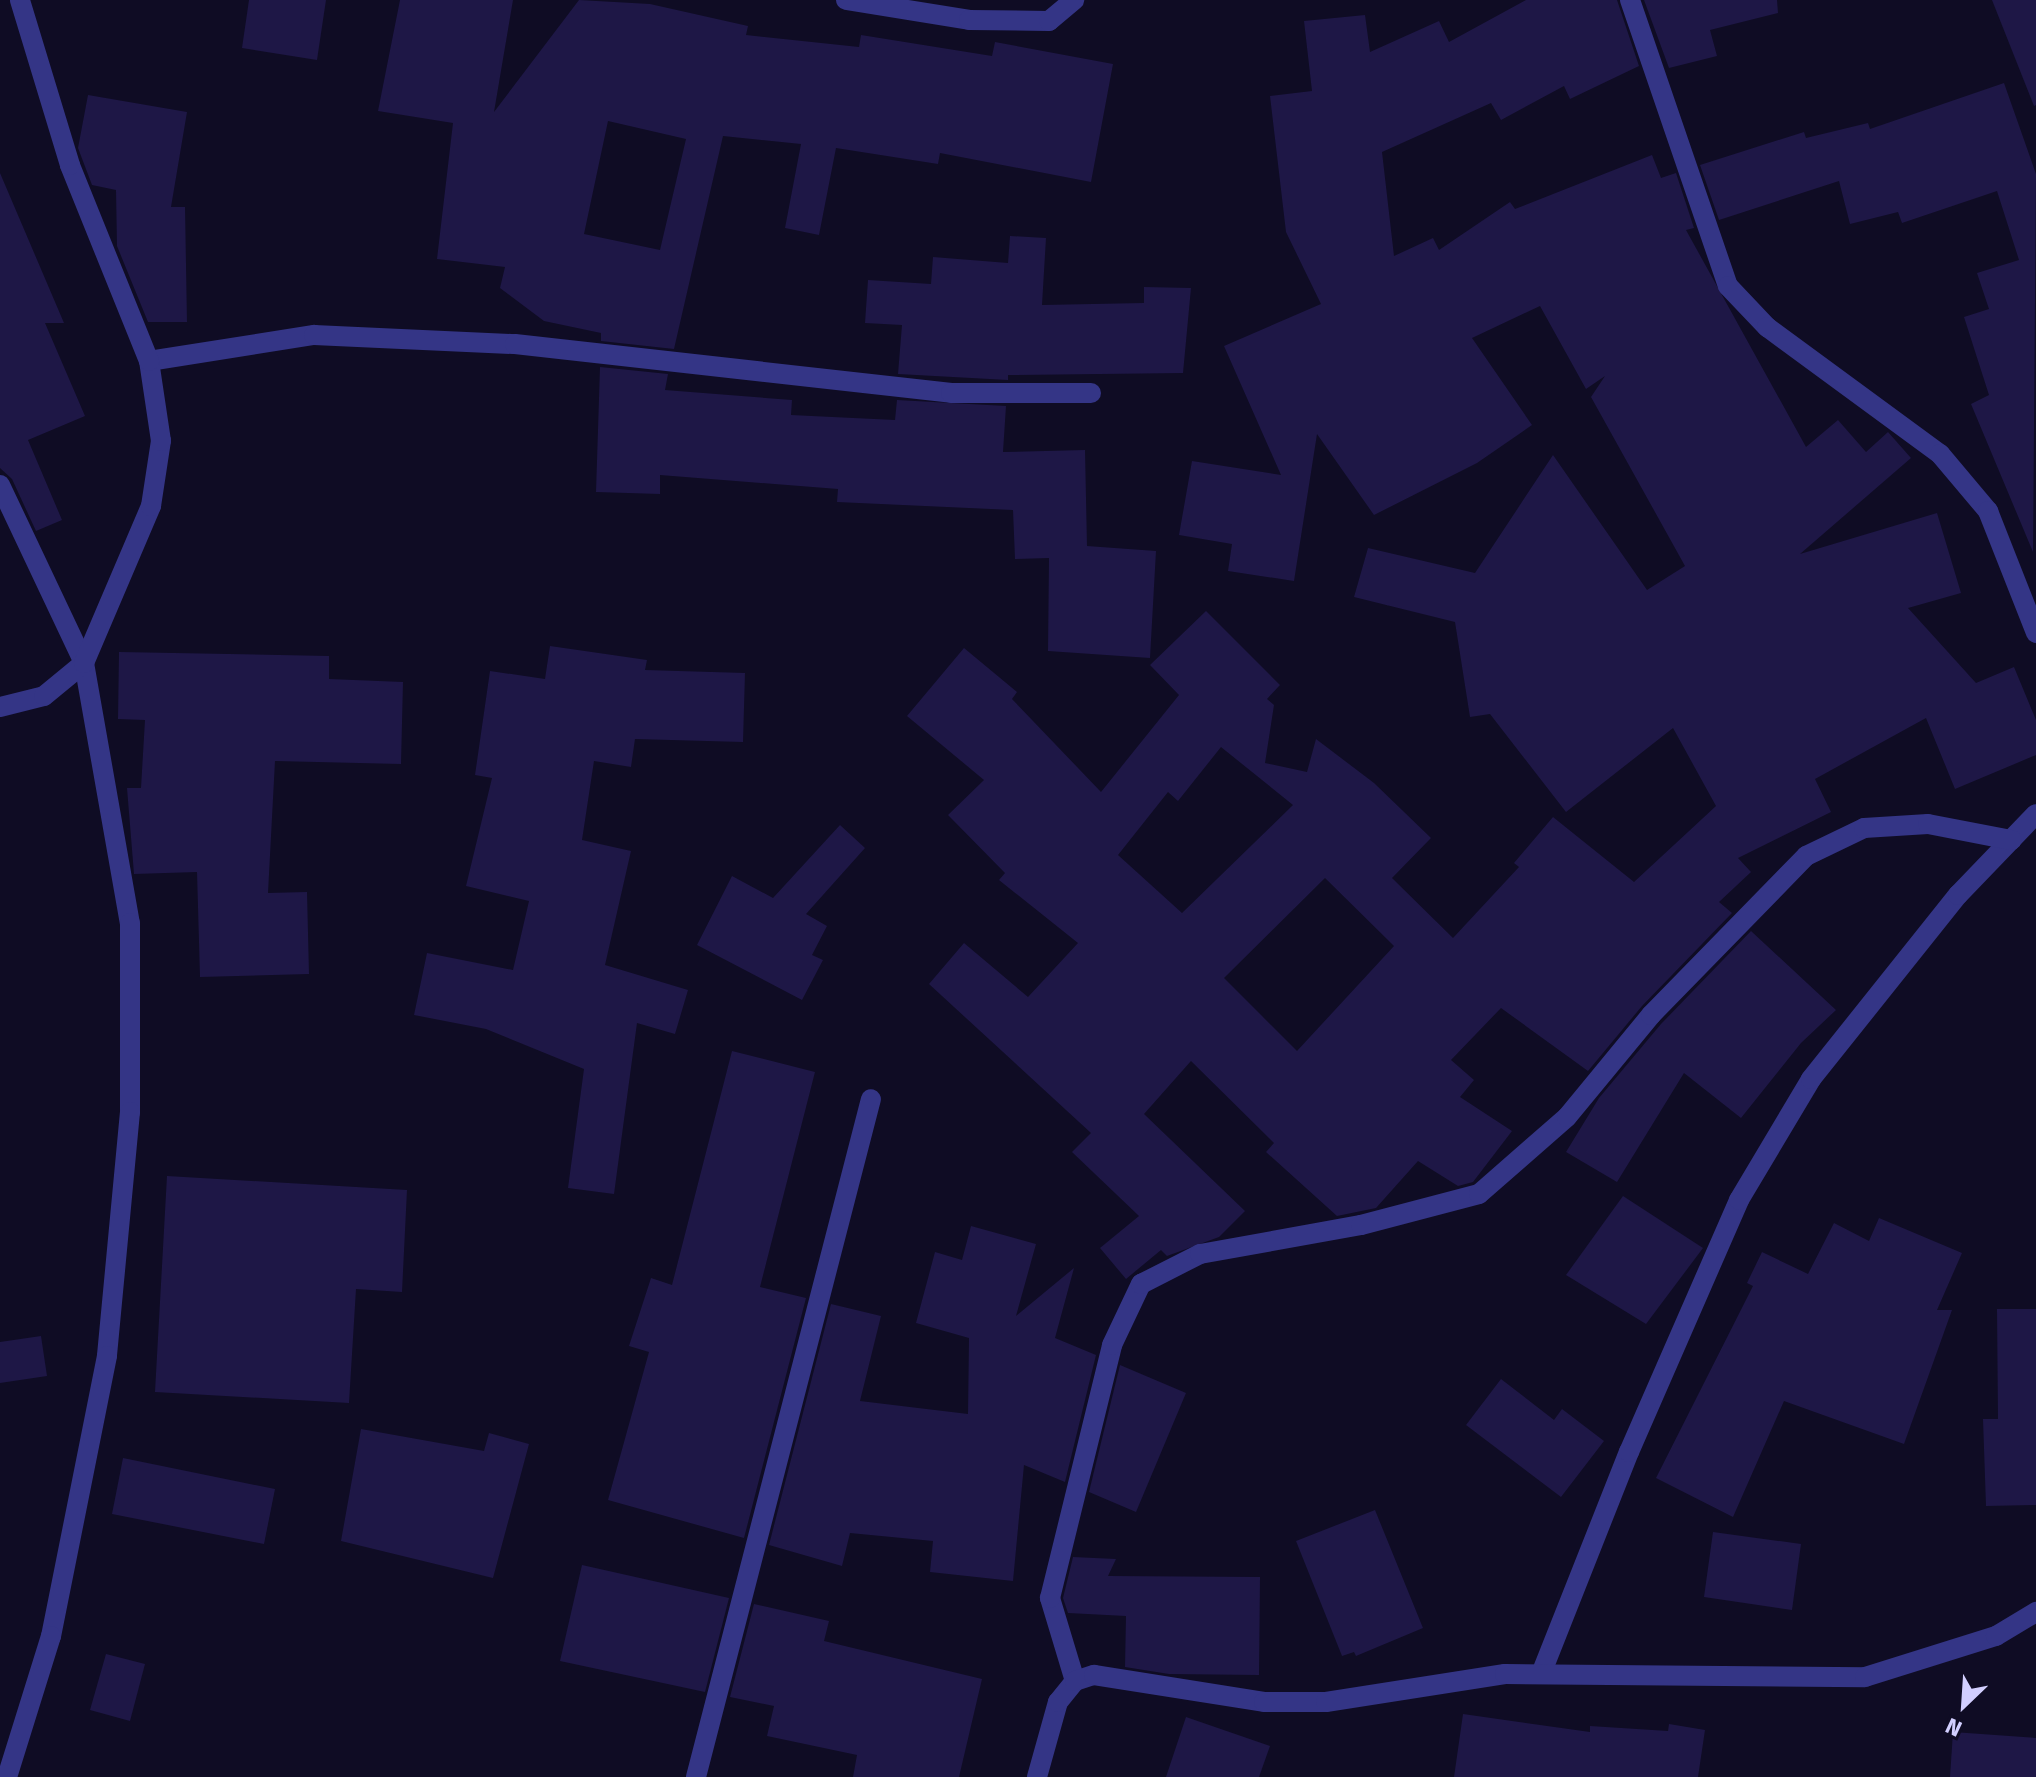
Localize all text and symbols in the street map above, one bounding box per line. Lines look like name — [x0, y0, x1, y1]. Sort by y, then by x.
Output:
north arrow — [1924, 1665, 2004, 1745]
text: N — [1941, 1712, 1966, 1743]

